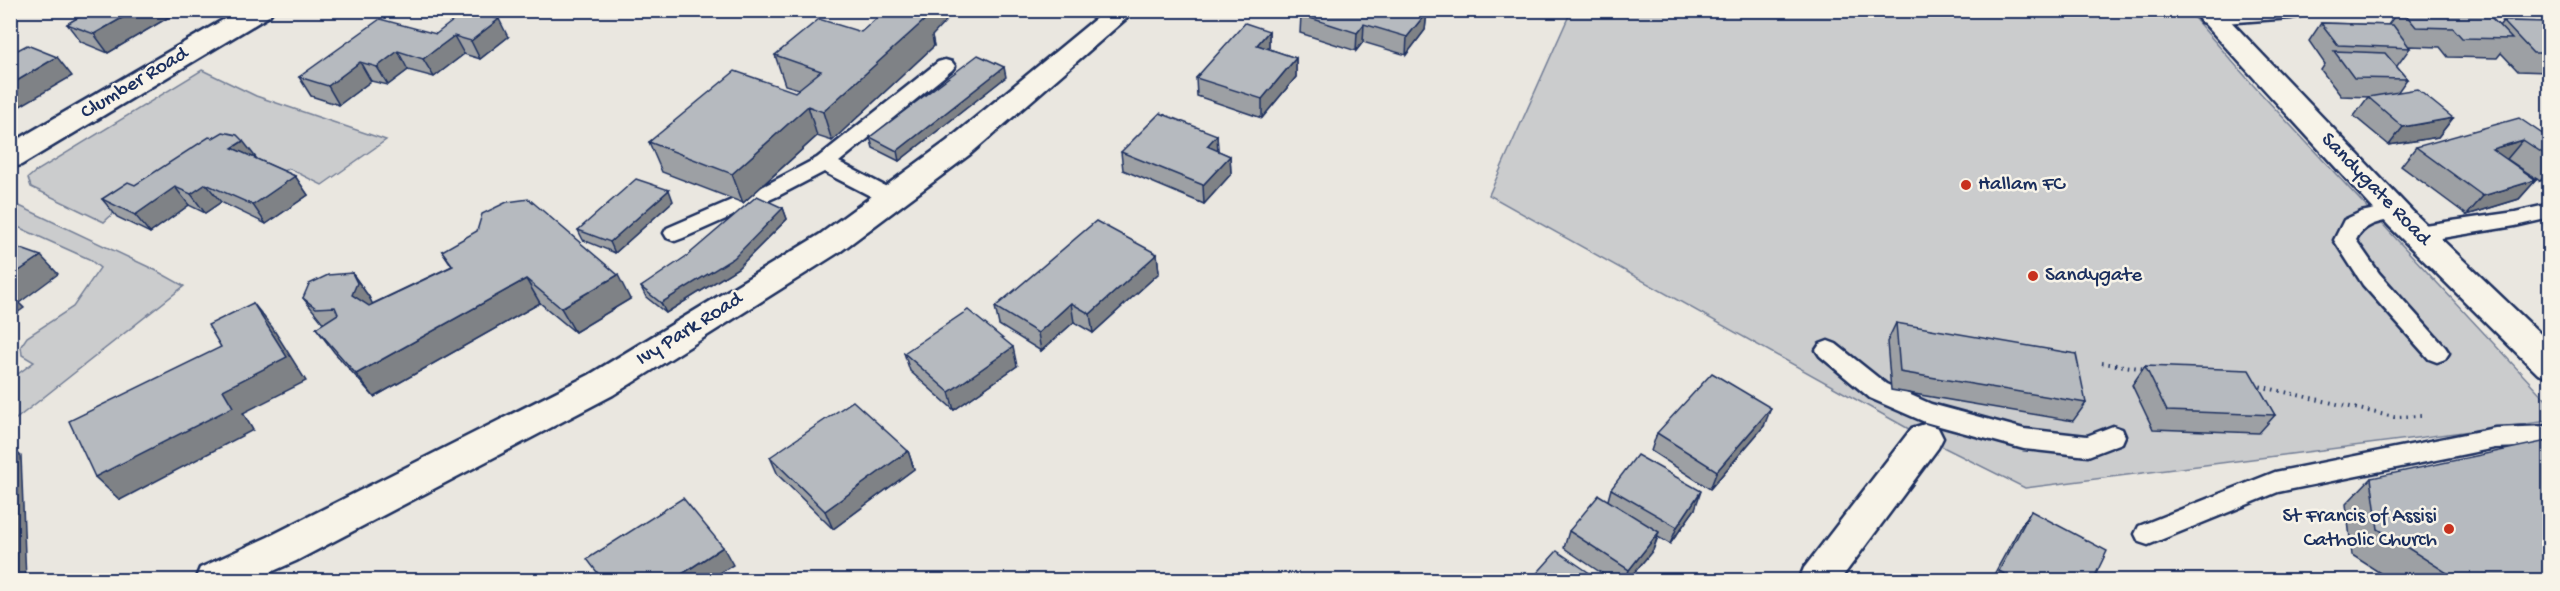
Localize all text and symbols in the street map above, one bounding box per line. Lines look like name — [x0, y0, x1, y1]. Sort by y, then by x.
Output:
street label: Clumber Road — [77, 41, 195, 126]
street label: Sandygate Road — [2315, 128, 2437, 253]
place label: Hallam FC — [1978, 173, 2066, 198]
marker: Hallam FC — [1959, 178, 1973, 192]
place label: Sandygate — [2045, 264, 2143, 289]
marker: Sandygate — [2026, 269, 2040, 283]
street label: Ivy Park Road — [632, 287, 749, 373]
place label: St Francis of Assisi Catholic Church — [2283, 505, 2437, 554]
marker: St Francis of Assisi Catholic Church — [2442, 522, 2456, 536]

